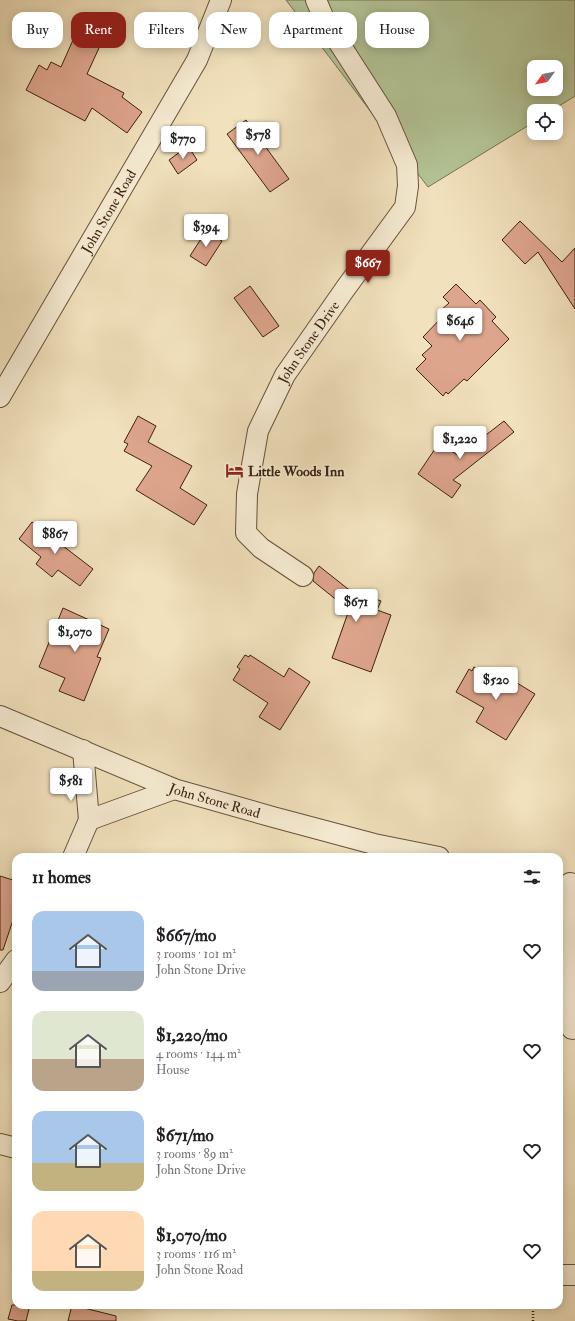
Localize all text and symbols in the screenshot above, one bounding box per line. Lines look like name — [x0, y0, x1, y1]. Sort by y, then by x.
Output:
chip: Buy — [12, 12, 63, 48]
chip: Rent — [71, 12, 126, 48]
chip: Filters — [134, 12, 198, 48]
chip: New — [206, 12, 261, 48]
chip: Apartment — [269, 12, 357, 48]
chip: House — [365, 12, 429, 48]
north arrow — [527, 60, 563, 96]
map controls — [527, 60, 563, 140]
button: locate — [527, 104, 563, 140]
pin: $578 — [234, 122, 282, 156]
pin: $770 — [159, 126, 207, 160]
text: $578 — [245, 127, 271, 143]
text: $770 — [170, 131, 196, 147]
street label: John Stone Road — [77, 167, 140, 257]
pin: $394 — [182, 214, 230, 248]
text: $394 — [193, 219, 219, 235]
pin: $667 — [344, 250, 392, 284]
text: $667 — [355, 255, 381, 271]
street label: John Stone Drive — [274, 298, 343, 387]
pin: $646 — [436, 308, 484, 342]
text: $646 — [446, 313, 474, 329]
pin: $1,220 — [427, 426, 493, 460]
text: $1,220 — [443, 431, 477, 447]
hotel icon: Little Woods Inn — [225, 461, 245, 481]
place label: Little Woods Inn — [248, 463, 345, 480]
pin: $867 — [31, 521, 79, 555]
text: $867 — [42, 526, 68, 542]
pin: $671 — [332, 589, 380, 623]
text: $671 — [344, 594, 368, 610]
pin: $1,070 — [42, 619, 108, 653]
text: $1,070 — [58, 624, 92, 640]
pin: $520 — [472, 667, 520, 701]
text: $520 — [483, 672, 509, 688]
pin: $581 — [47, 768, 95, 802]
text: $581 — [59, 773, 83, 789]
street label: John Stone Road — [165, 779, 262, 822]
icon: filters — [521, 866, 543, 888]
text: 11 homes — [32, 867, 91, 888]
text: $667/mo — [156, 925, 216, 946]
icon: home — [64, 927, 112, 975]
icon: heart — [521, 940, 543, 962]
text: 3 rooms · 101 m² — [156, 946, 236, 962]
text: John Stone Drive — [156, 962, 246, 978]
text: $1,220/mo — [156, 1025, 227, 1046]
icon: home — [64, 1027, 112, 1075]
icon: heart — [521, 1040, 543, 1062]
text: 4 rooms · 144 m² — [156, 1046, 241, 1062]
text: House — [156, 1062, 189, 1078]
text: $671/mo — [156, 1125, 214, 1146]
icon: home — [64, 1127, 112, 1175]
icon: heart — [521, 1140, 543, 1162]
text: 3 rooms · 89 m² — [156, 1146, 233, 1162]
text: John Stone Drive — [156, 1162, 246, 1178]
text: $1,070/mo — [156, 1225, 227, 1246]
icon: home — [64, 1227, 112, 1275]
icon: heart — [521, 1240, 543, 1262]
text: 3 rooms · 116 m² — [156, 1246, 236, 1262]
text: John Stone Road — [156, 1262, 243, 1278]

